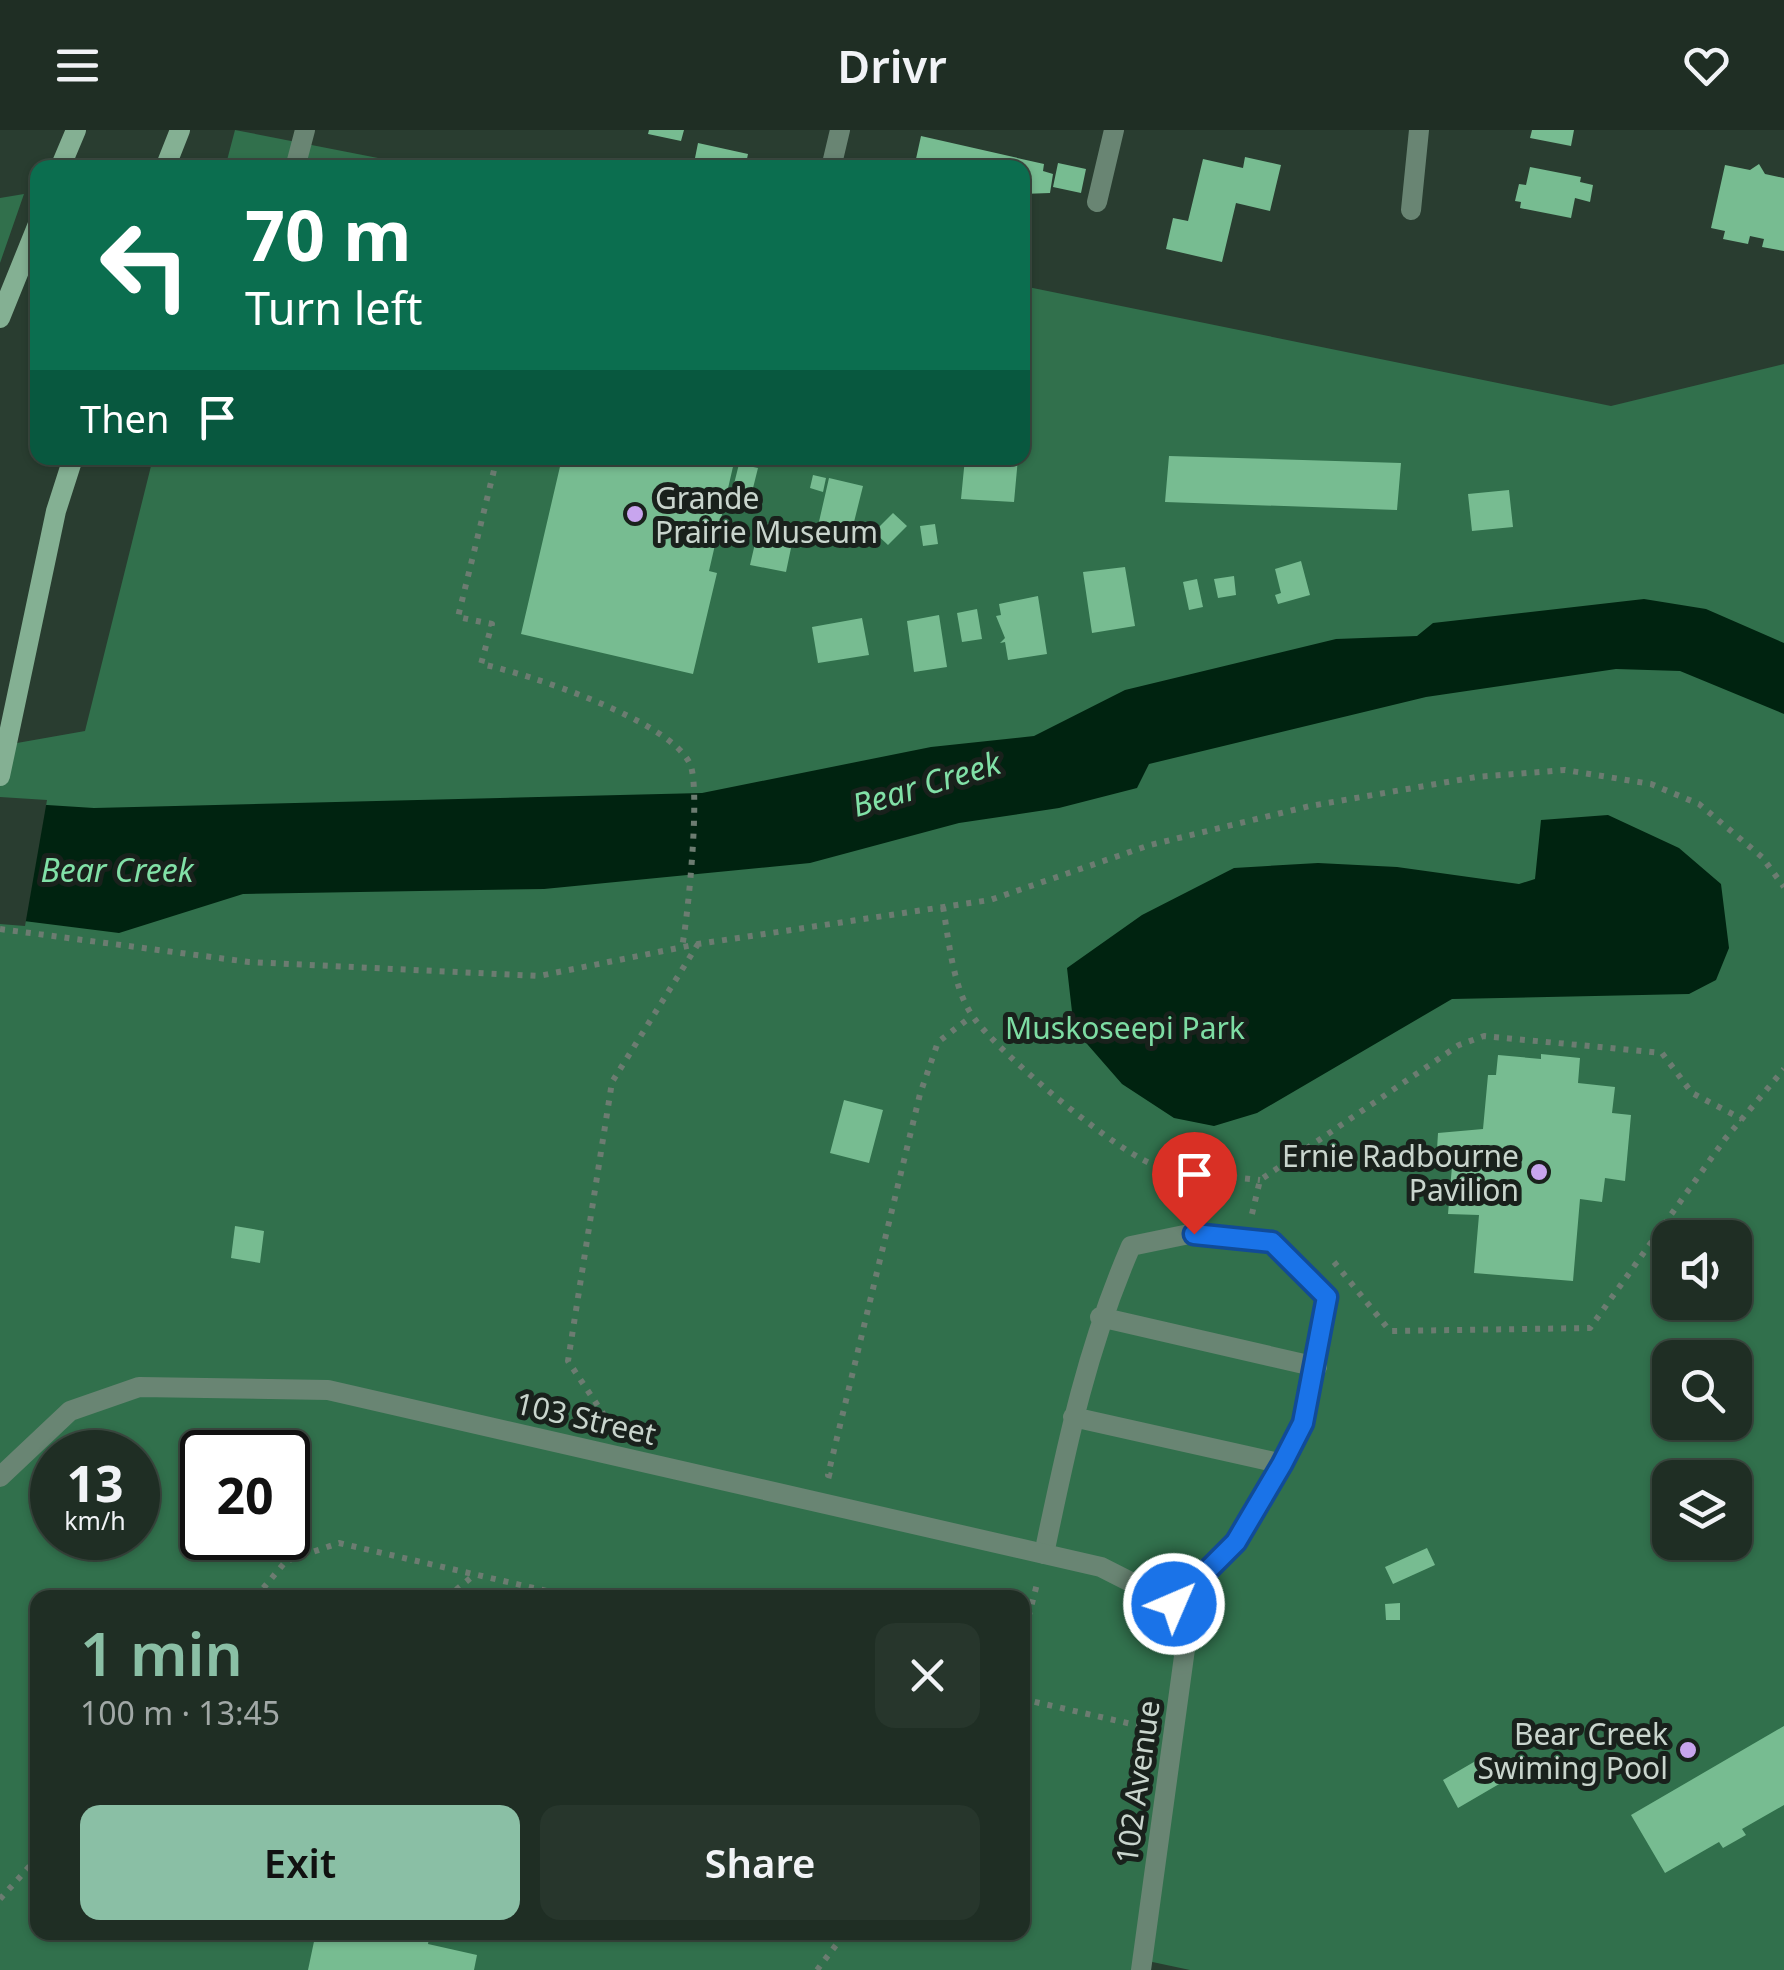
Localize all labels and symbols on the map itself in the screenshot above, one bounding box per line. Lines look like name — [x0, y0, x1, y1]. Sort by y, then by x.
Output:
place label: Grande Prairie Museum — [655, 477, 878, 552]
marker: Grande Prairie Museum — [624, 503, 646, 525]
water label: Bear Creek — [847, 740, 1007, 826]
water label: Bear Creek — [40, 848, 195, 891]
park label: Muskoseepi Park — [1005, 1007, 1245, 1048]
pin — [1152, 1132, 1237, 1235]
place label: Ernie Radbourne Pavilion — [1282, 1135, 1519, 1210]
marker: Ernie Radbourne Pavilion — [1528, 1161, 1550, 1183]
street label: 103 Street — [512, 1382, 660, 1454]
speed limit sign: 20 — [180, 1430, 310, 1560]
position arrow — [1122, 1552, 1226, 1656]
street label: 102 Avenue — [1105, 1698, 1169, 1866]
place label: Bear Creek Swiming Pool — [1477, 1713, 1668, 1788]
marker: Bear Creek Swiming Pool — [1677, 1739, 1699, 1761]

